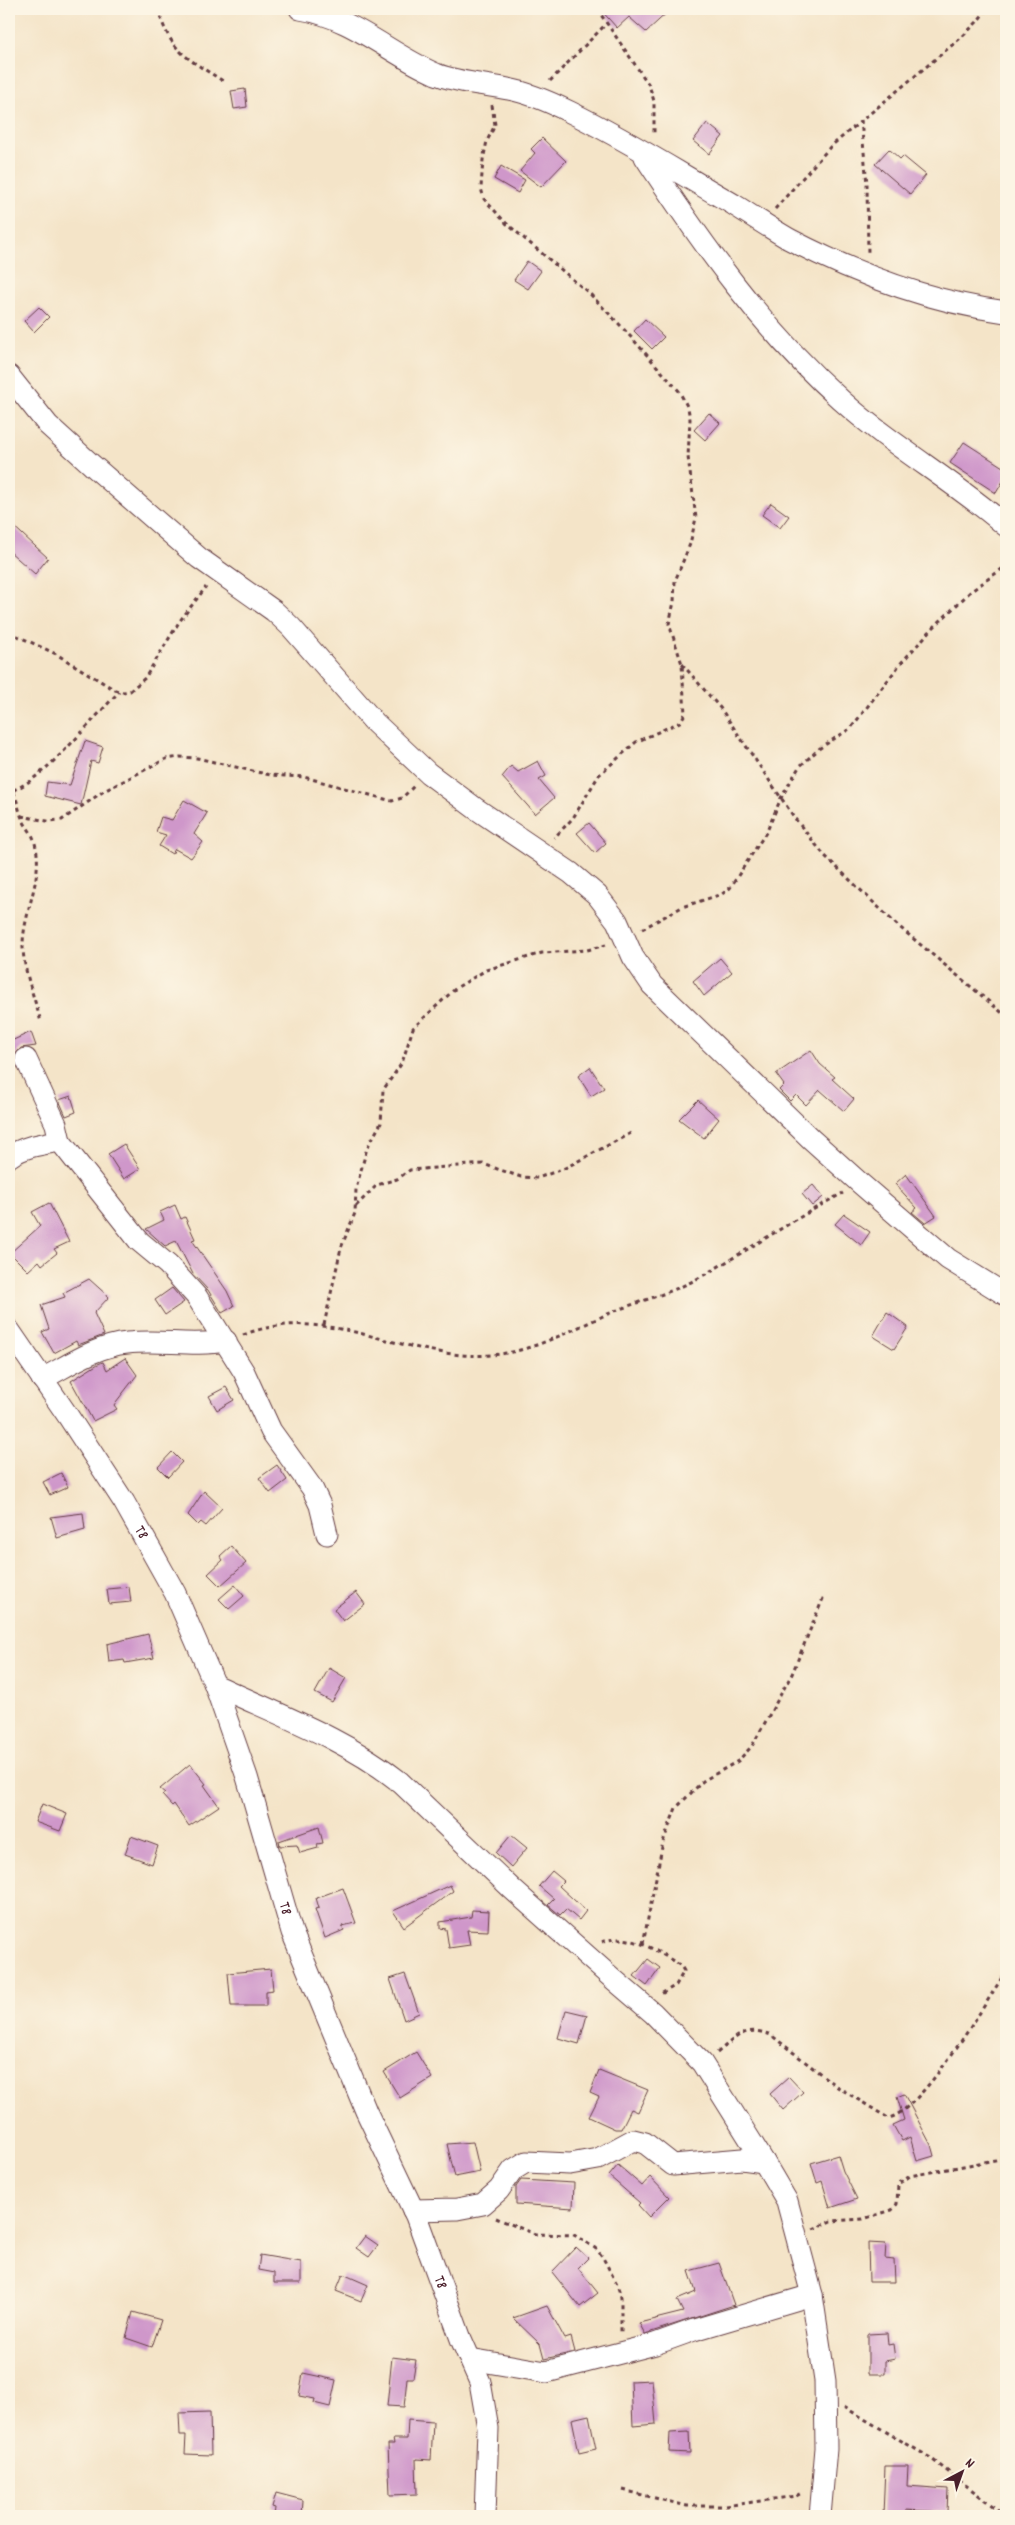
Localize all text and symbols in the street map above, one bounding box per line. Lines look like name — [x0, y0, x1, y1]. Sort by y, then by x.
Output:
street label: T8 — [128, 1521, 154, 1544]
street label: T8 — [272, 1899, 298, 1918]
street label: T8 — [427, 2272, 453, 2292]
north arrow — [938, 2448, 988, 2498]
text: N — [960, 2454, 978, 2474]

